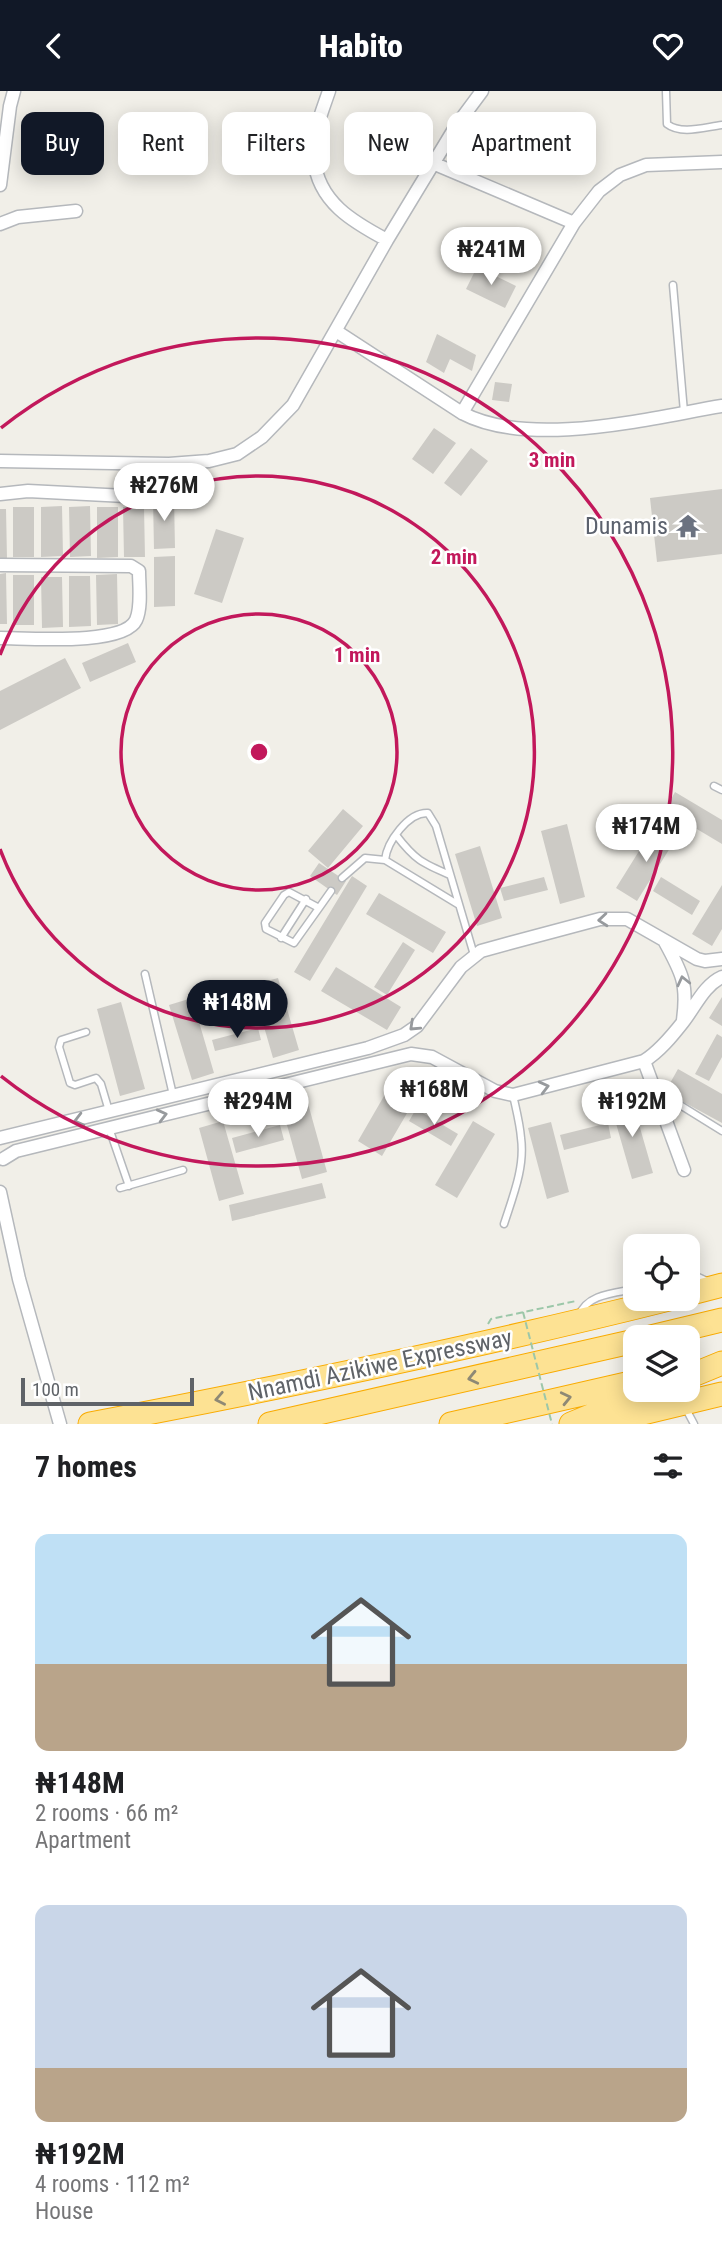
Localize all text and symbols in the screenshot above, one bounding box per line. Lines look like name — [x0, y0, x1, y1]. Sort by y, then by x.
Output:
icon: back — [35, 27, 73, 65]
text: Habito — [319, 27, 403, 65]
icon: heart — [649, 27, 687, 65]
chip: Buy — [21, 112, 104, 175]
chip: Rent — [118, 112, 208, 175]
chip: Filters — [222, 112, 330, 175]
chip: New — [344, 112, 433, 175]
chip: Apartment — [447, 112, 596, 175]
pin: ₦241M — [442, 227, 540, 287]
text: ₦241M — [457, 236, 525, 263]
text: 3 min — [529, 448, 575, 472]
pin: ₦276M — [115, 463, 213, 523]
text: ₦276M — [130, 472, 198, 499]
place label: Dunamis — [585, 512, 668, 540]
temple icon: Dunamis — [674, 512, 702, 540]
text: 2 min — [431, 545, 477, 569]
text: 1 min — [334, 643, 380, 667]
centre of rings — [247, 740, 271, 764]
pin: ₦174M — [597, 805, 695, 864]
text: ₦174M — [612, 813, 680, 840]
one-way arrow — [597, 913, 609, 928]
one-way arrow — [677, 975, 691, 987]
pin: ₦148M — [188, 981, 286, 1040]
text: ₦148M — [203, 989, 271, 1016]
one-way arrow — [409, 1018, 422, 1030]
pin: ₦168M — [385, 1067, 483, 1127]
text: ₦168M — [400, 1076, 468, 1103]
pin: ₦294M — [209, 1079, 307, 1139]
pin: ₦192M — [583, 1079, 681, 1139]
one-way arrow — [538, 1081, 550, 1095]
text: ₦294M — [224, 1088, 292, 1115]
text: ₦192M — [598, 1088, 666, 1115]
one-way arrow — [156, 1109, 168, 1123]
one-way arrow — [73, 1112, 85, 1126]
map controls — [623, 1234, 700, 1402]
button: locate — [623, 1234, 700, 1311]
street label: Nnamdi Azikiwe Expressway — [245, 1323, 515, 1407]
button: layers — [623, 1325, 700, 1402]
one-way arrow — [467, 1370, 479, 1385]
scale bar — [21, 1375, 194, 1407]
text: 100 m — [32, 1378, 79, 1401]
one-way arrow — [214, 1391, 226, 1406]
one-way arrow — [560, 1392, 572, 1406]
icon: filters — [649, 1447, 687, 1485]
text: 7 homes — [35, 1449, 137, 1484]
icon: home — [298, 1579, 424, 1705]
text: ₦148M — [35, 1765, 125, 1800]
text: 2 rooms · 66 m² — [35, 1800, 178, 1827]
text: Apartment — [35, 1827, 131, 1854]
icon: home — [298, 1950, 424, 2076]
text: ₦192M — [35, 2136, 125, 2171]
text: 4 rooms · 112 m² — [35, 2171, 190, 2198]
text: House — [35, 2198, 93, 2225]

